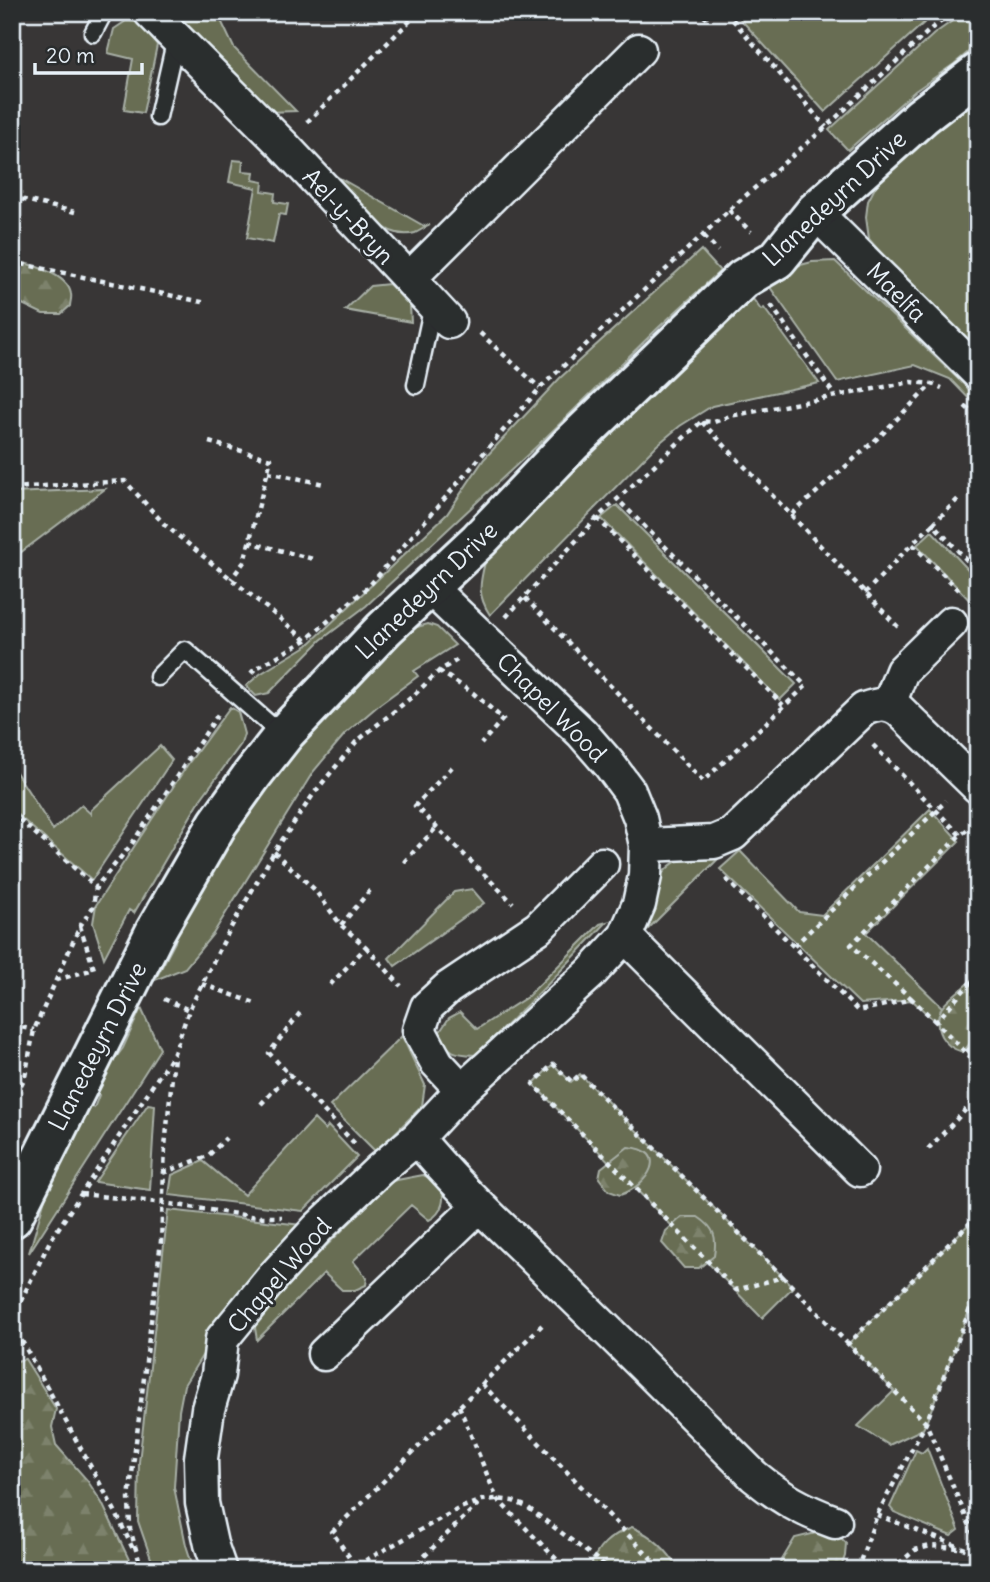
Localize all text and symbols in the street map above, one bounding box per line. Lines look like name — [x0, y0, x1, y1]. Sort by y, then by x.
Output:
scale bar — [35, 32, 142, 76]
text: 20 m — [46, 42, 95, 69]
street label: Llanedeyrn Drive — [756, 124, 912, 272]
street label: Ael-y-Bryn — [297, 162, 401, 270]
street label: Maelfa — [861, 256, 933, 328]
street label: Llanedeyrn Drive — [349, 515, 503, 665]
street label: Chapel Wood — [491, 646, 613, 768]
street label: Llanedeyrn Drive — [41, 956, 153, 1136]
street label: Chapel Wood — [221, 1211, 337, 1339]

